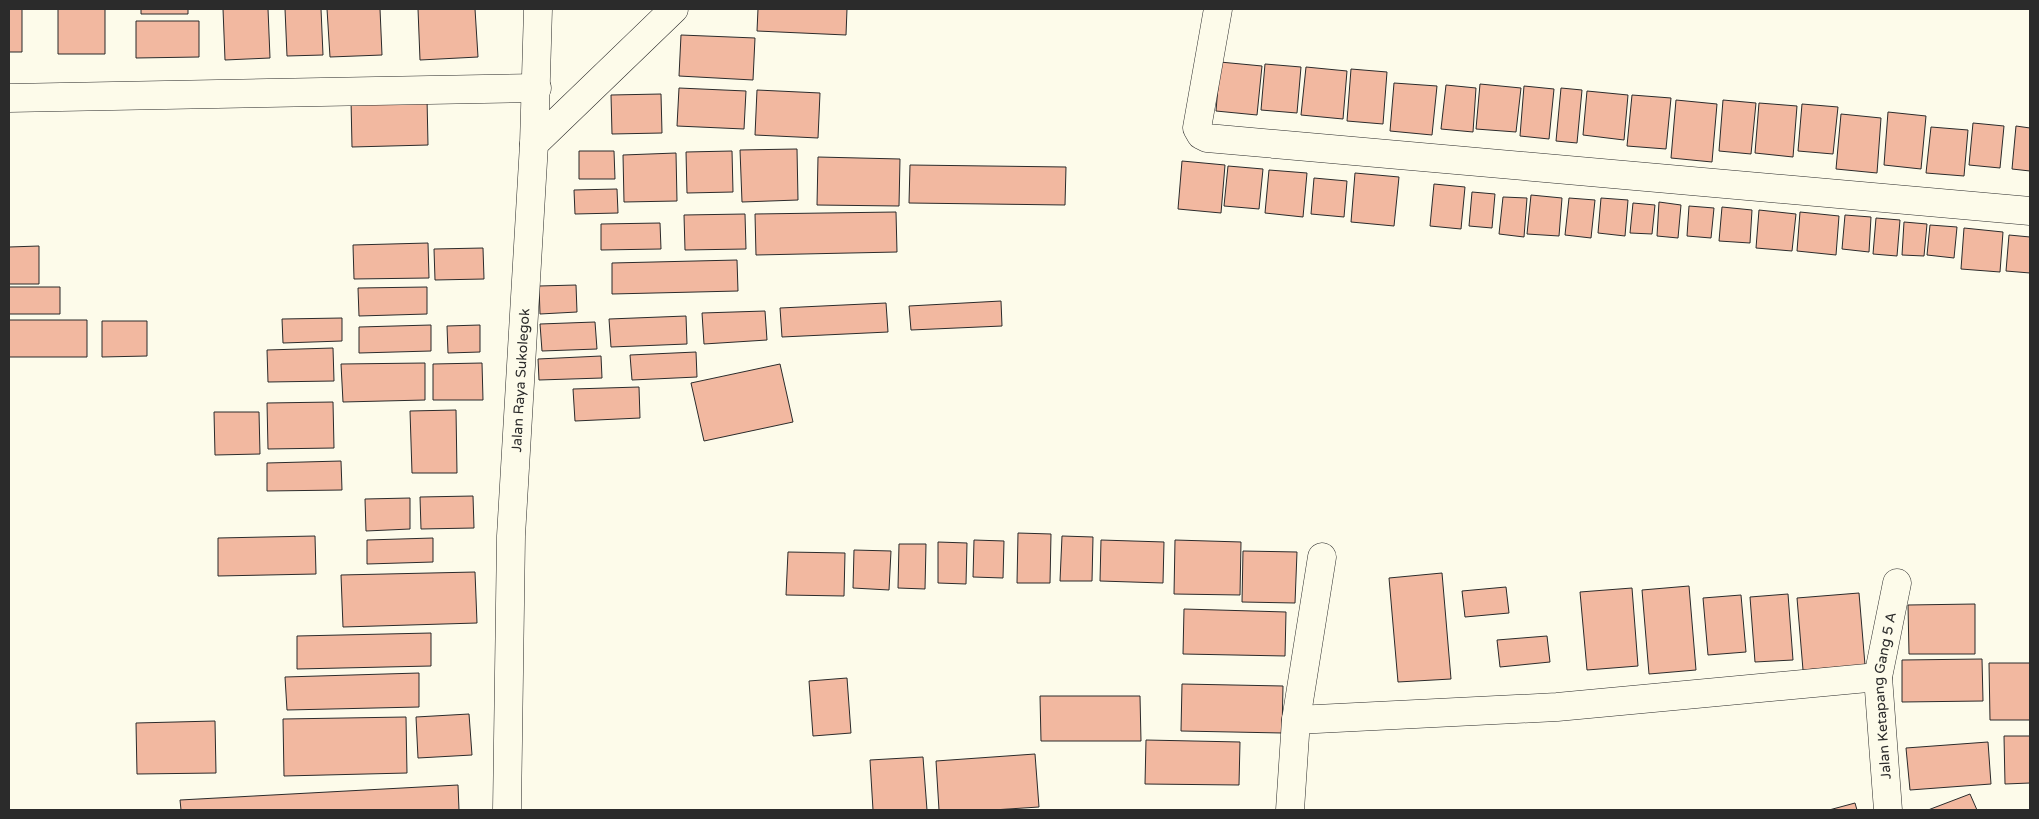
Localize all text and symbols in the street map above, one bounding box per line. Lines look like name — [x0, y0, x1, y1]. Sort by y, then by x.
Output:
street label: Jalan Raya Sukolegok — [508, 308, 533, 453]
street label: Jalan Ketapang Gang 5 A — [1870, 611, 1900, 780]

